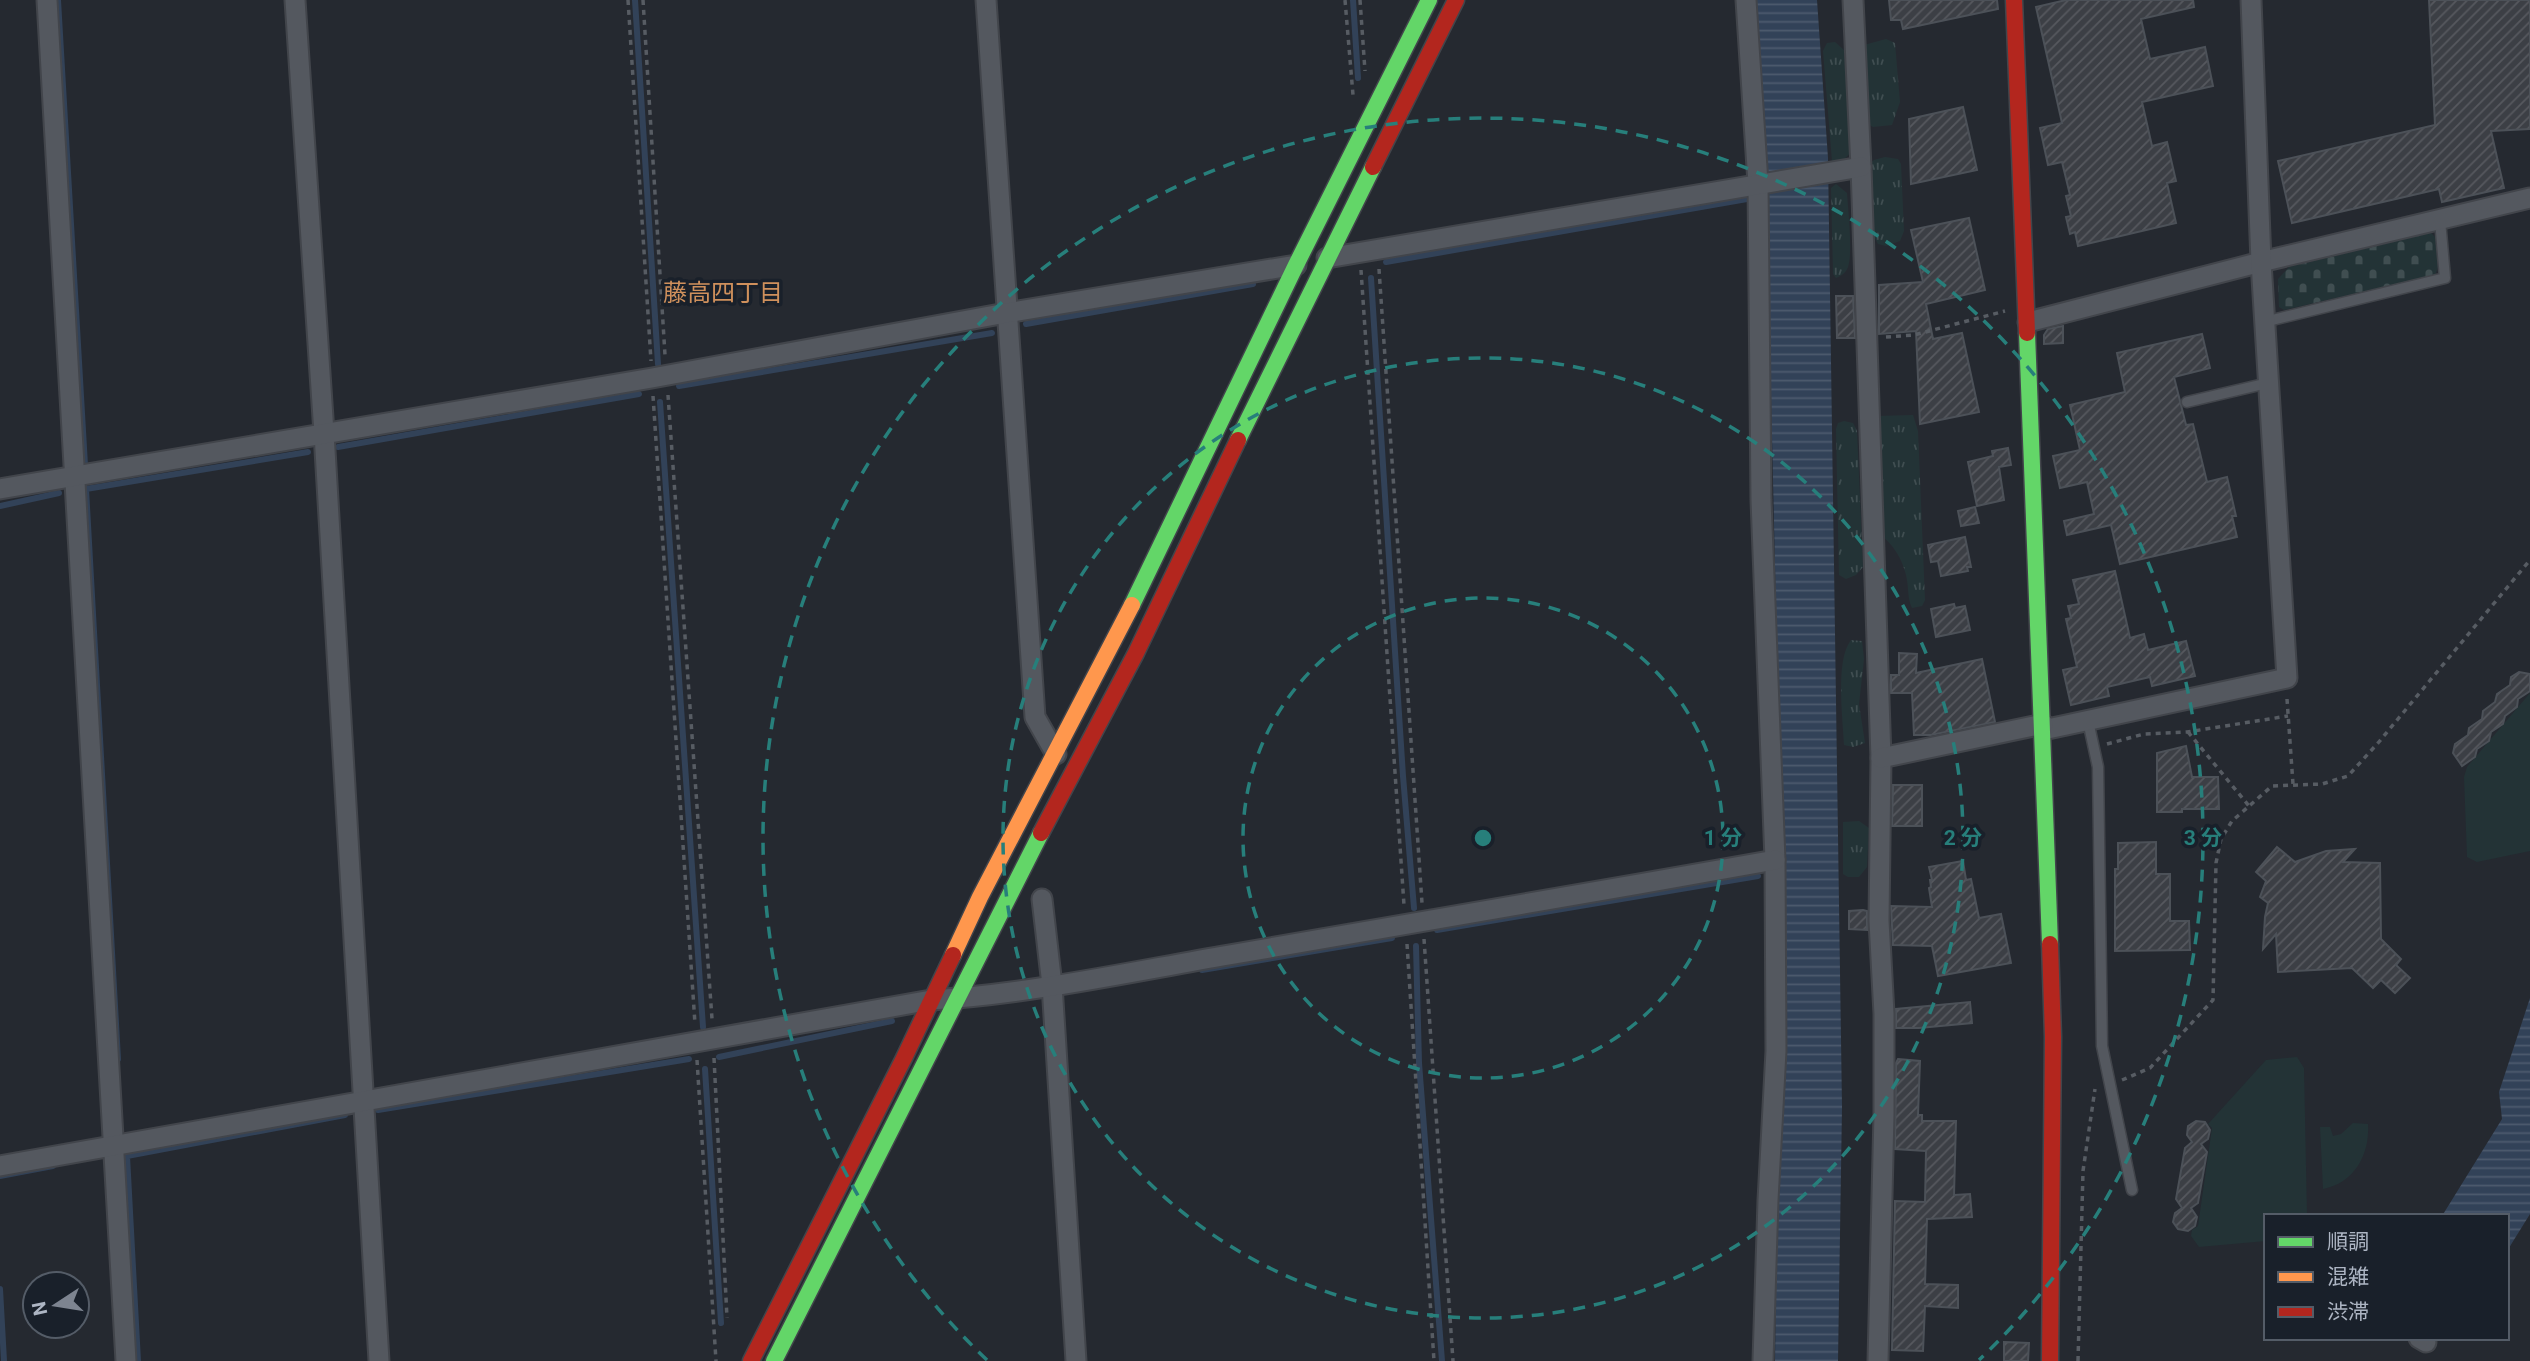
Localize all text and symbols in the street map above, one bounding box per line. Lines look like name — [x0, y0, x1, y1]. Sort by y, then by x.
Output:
district label: 藤高四丁目 — [663, 279, 783, 307]
centre of rings — [1471, 826, 1495, 850]
text: 1 分 — [1704, 826, 1742, 850]
text: 2 分 — [1944, 826, 1982, 850]
text: 3 分 — [2184, 826, 2222, 850]
legend — [2264, 1214, 2509, 1340]
text: 順調 — [2327, 1230, 2369, 1254]
text: 混雑 — [2327, 1265, 2369, 1289]
north arrow — [21, 1270, 91, 1340]
text: N — [27, 1299, 53, 1317]
text: 渋滞 — [2327, 1300, 2369, 1324]

